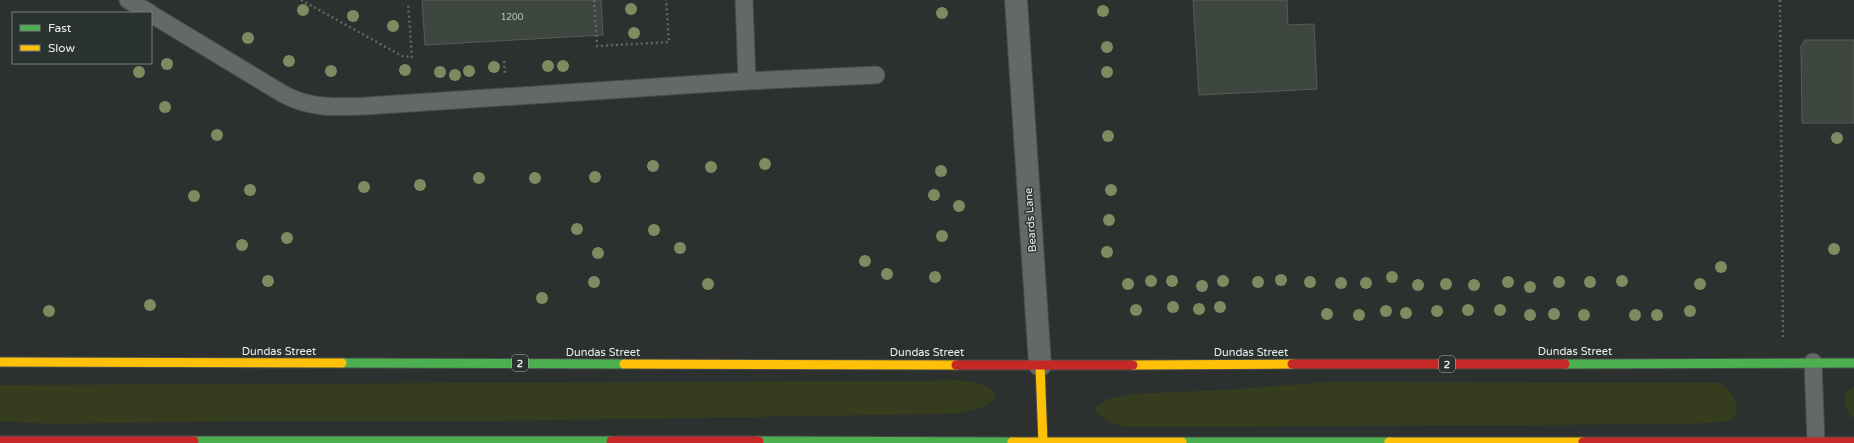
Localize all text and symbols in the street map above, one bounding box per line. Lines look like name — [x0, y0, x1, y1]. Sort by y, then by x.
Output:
legend — [12, 12, 152, 64]
house number: 1200 — [501, 12, 524, 23]
text: Fast — [48, 21, 72, 35]
text: Slow — [48, 41, 75, 55]
street label: Beards Lane — [1022, 187, 1039, 253]
street label: Dundas Street — [242, 345, 316, 358]
street label: Dundas Street — [1538, 345, 1612, 358]
street label: Dundas Street — [566, 346, 640, 359]
street label: Dundas Street — [890, 346, 964, 359]
street label: Dundas Street — [1214, 346, 1288, 359]
road number: 2 — [512, 355, 528, 371]
road number: 2 — [1439, 356, 1455, 372]

